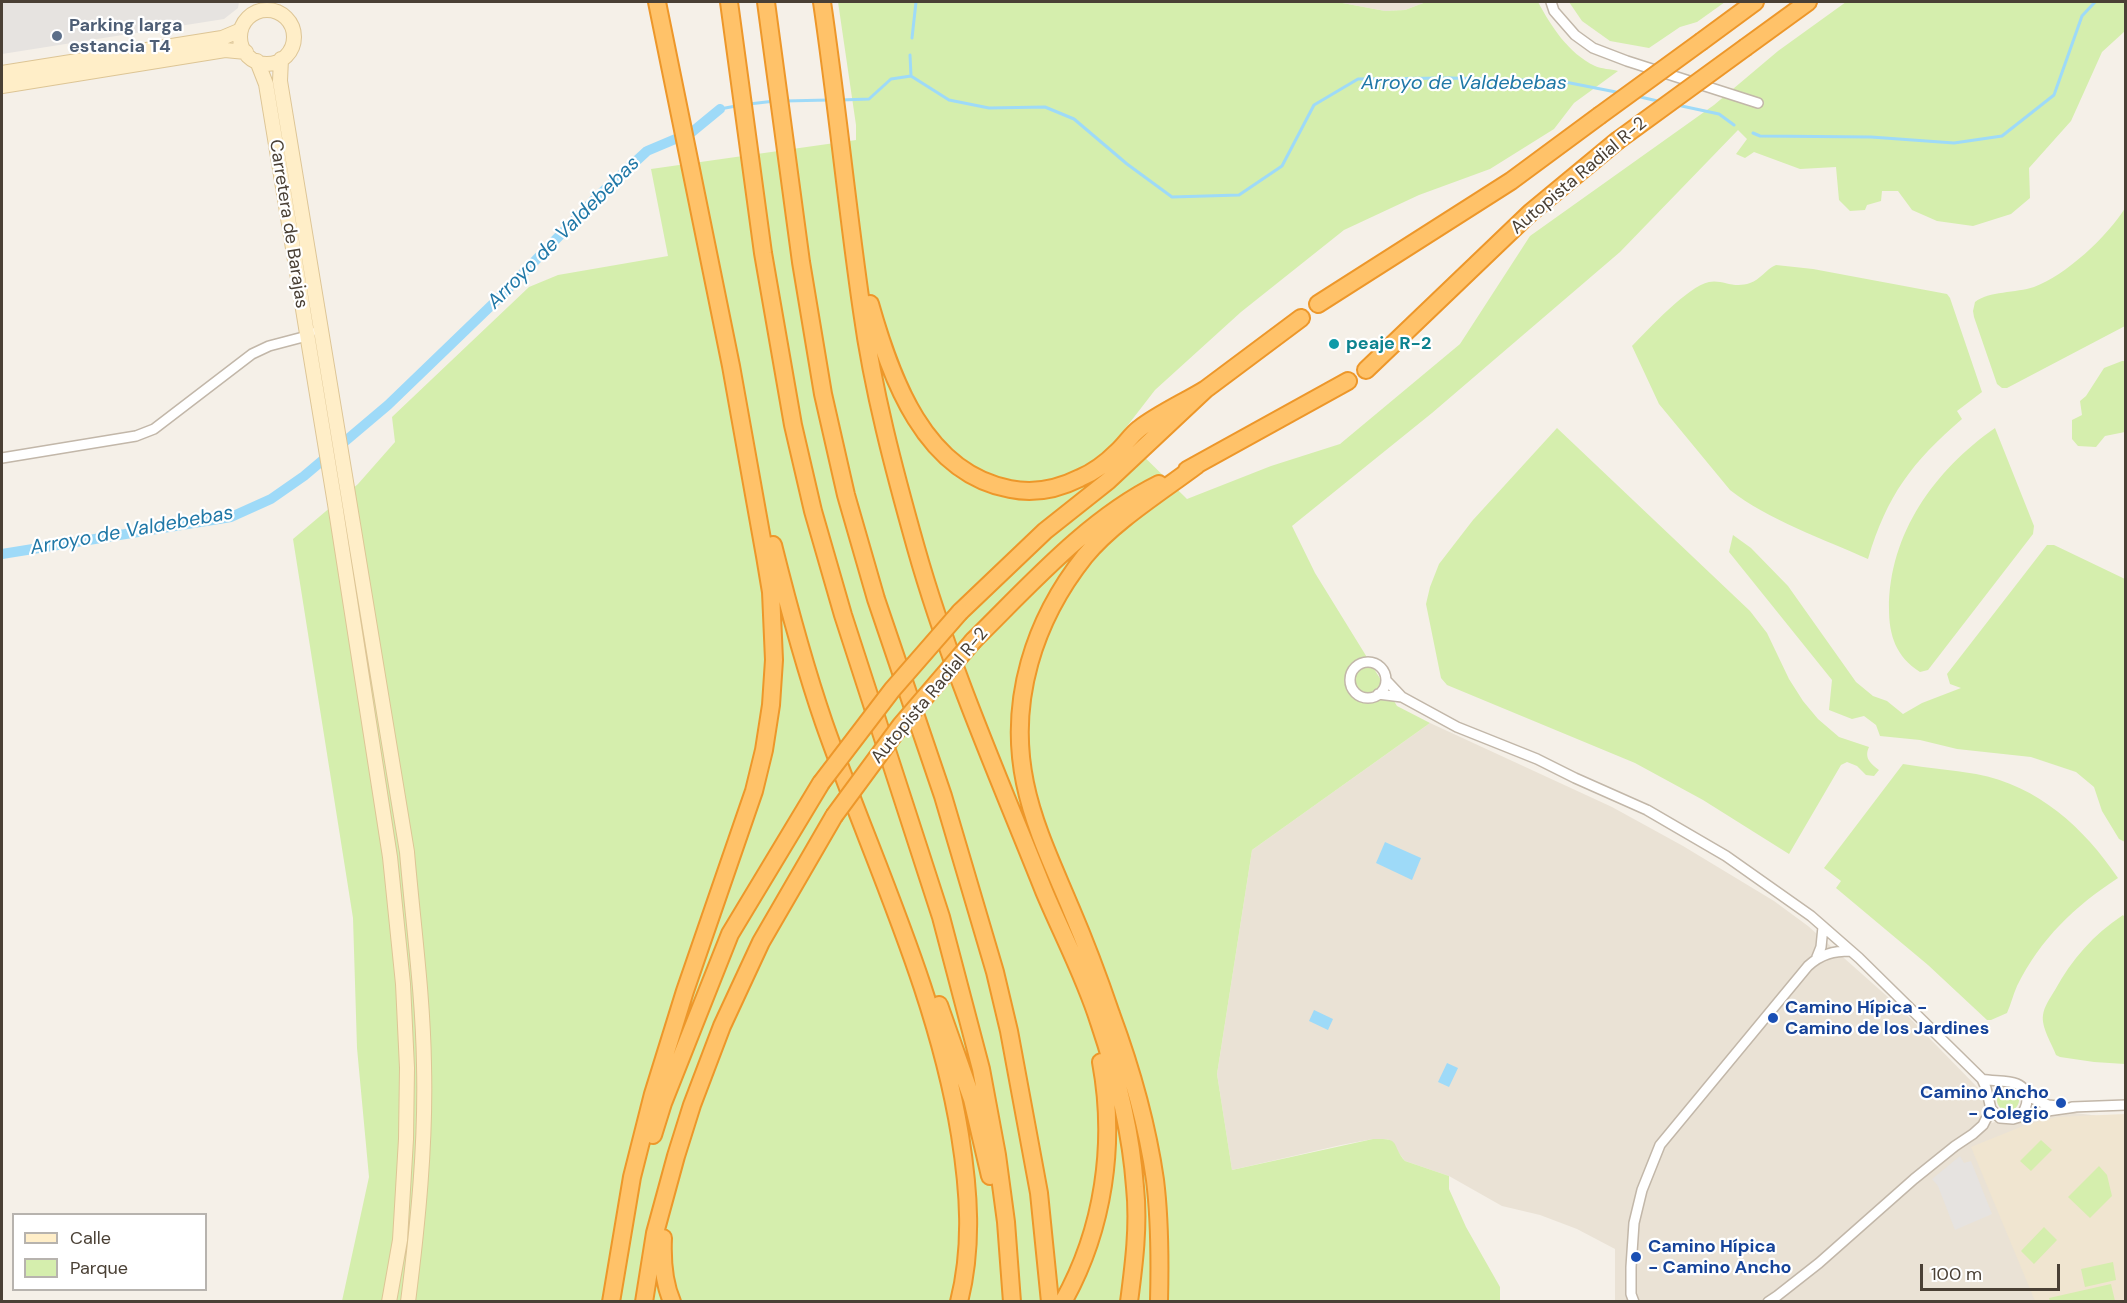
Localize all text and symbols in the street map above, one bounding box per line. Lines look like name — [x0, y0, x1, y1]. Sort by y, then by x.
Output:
place label: Parking larga estancia T4 — [69, 15, 183, 57]
marker: Parking larga estancia T4 — [50, 29, 64, 43]
water label: Arroyo de Valdebebas — [1361, 72, 1567, 96]
street label: Autopista Radial R-2 — [1507, 113, 1651, 239]
street label: Carretera de Barajas — [264, 138, 312, 310]
water label: Arroyo de Valdebebas — [483, 152, 645, 314]
place label: peaje R-2 — [1346, 333, 1431, 355]
marker: peaje R-2 — [1327, 337, 1341, 351]
water label: Arroyo de Valdebebas — [29, 501, 235, 561]
street label: Autopista Radial R-2 — [867, 624, 993, 768]
place label: Camino Hípica - Camino de los Jardines — [1785, 997, 1989, 1040]
marker: Camino Hípica - Camino de los Jardines — [1766, 1011, 1780, 1025]
place label: Camino Ancho - Colegio — [1920, 1082, 2049, 1124]
marker: Camino Ancho - Colegio — [2054, 1096, 2068, 1110]
legend — [12, 1213, 207, 1291]
text: Calle — [70, 1226, 111, 1250]
place label: Camino Hípica - Camino Ancho — [1648, 1236, 1792, 1278]
marker: Camino Hípica - Camino Ancho — [1629, 1250, 1643, 1264]
scale bar — [1923, 1252, 2062, 1290]
text: Parque — [70, 1256, 128, 1280]
text: 100 m — [1931, 1262, 1982, 1286]

